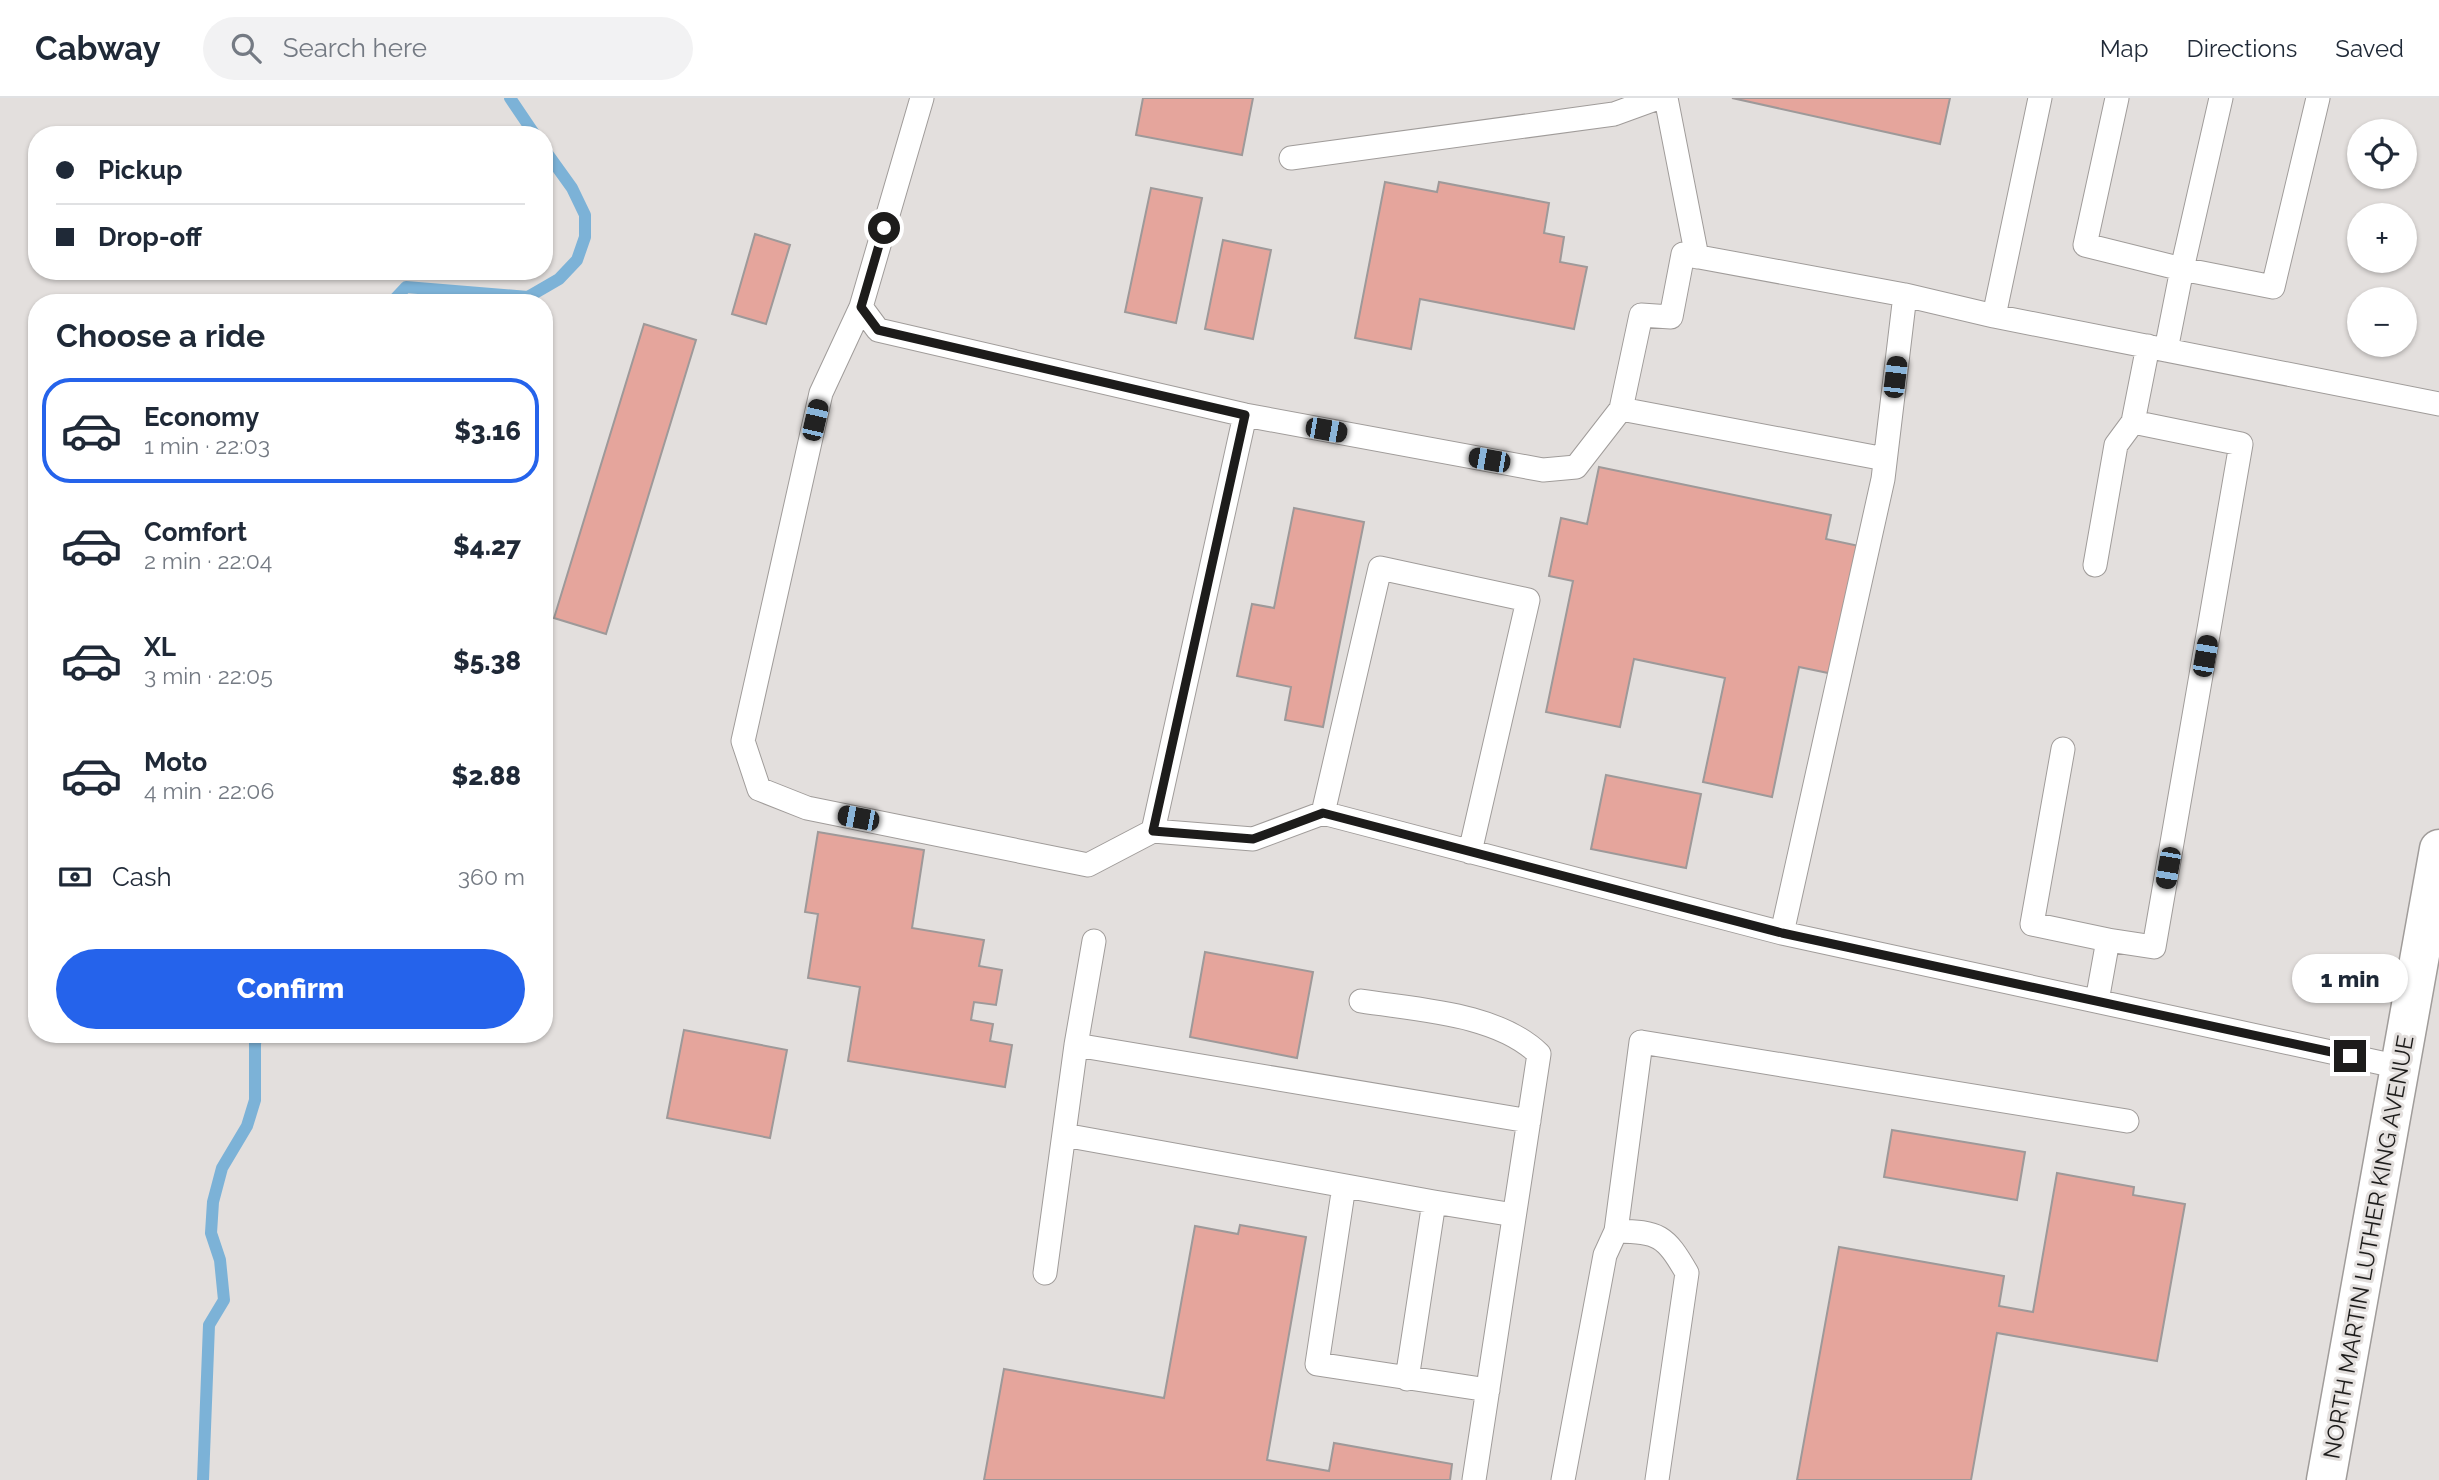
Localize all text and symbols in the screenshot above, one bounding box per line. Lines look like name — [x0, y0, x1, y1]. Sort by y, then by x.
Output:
search box — [203, 17, 693, 80]
text: Cabway — [35, 29, 161, 68]
icon: search — [227, 29, 265, 67]
text: Search here — [283, 33, 427, 63]
text: Map — [2100, 34, 2149, 63]
text: Directions — [2187, 34, 2297, 63]
text: Saved — [2335, 34, 2404, 63]
map controls — [2347, 119, 2417, 357]
button: locate — [2347, 119, 2417, 189]
text: Pickup — [98, 155, 183, 185]
button: + — [2347, 203, 2417, 273]
route start — [868, 212, 900, 244]
text: Drop-off — [98, 222, 202, 252]
button: − — [2347, 287, 2417, 357]
text: Choose a ride — [56, 317, 265, 354]
car — [1883, 355, 1908, 399]
car — [801, 397, 830, 443]
icon: car — [60, 399, 123, 462]
text: Economy — [144, 402, 259, 432]
text: $3.16 — [454, 416, 521, 446]
car — [1304, 416, 1349, 444]
text: 1 min · 22:03 — [144, 432, 270, 459]
car — [1467, 446, 1512, 474]
icon: car — [60, 514, 123, 577]
text: Comfort — [144, 517, 247, 547]
text: $4.27 — [453, 531, 521, 561]
text: 2 min · 22:04 — [144, 547, 272, 574]
icon: car — [60, 629, 123, 692]
text: XL — [144, 632, 176, 662]
car — [2192, 633, 2219, 679]
text: $5.38 — [453, 646, 521, 676]
text: 3 min · 22:05 — [144, 662, 273, 689]
icon: car — [60, 744, 123, 807]
text: Moto — [144, 747, 207, 777]
text: $2.88 — [451, 761, 521, 791]
text: 4 min · 22:06 — [144, 777, 274, 804]
car — [836, 804, 881, 832]
car — [2155, 845, 2182, 891]
icon: cash — [56, 858, 94, 896]
text: Cash — [112, 862, 172, 892]
text: 360 m — [458, 863, 525, 890]
button: Confirm — [56, 949, 525, 1029]
callout: 1 min — [2292, 954, 2408, 1004]
text: 1 min — [2320, 965, 2380, 992]
street label: NORTH MARTIN LUTHER KING AVENUE — [2317, 1033, 2419, 1461]
route end — [2334, 1040, 2366, 1072]

